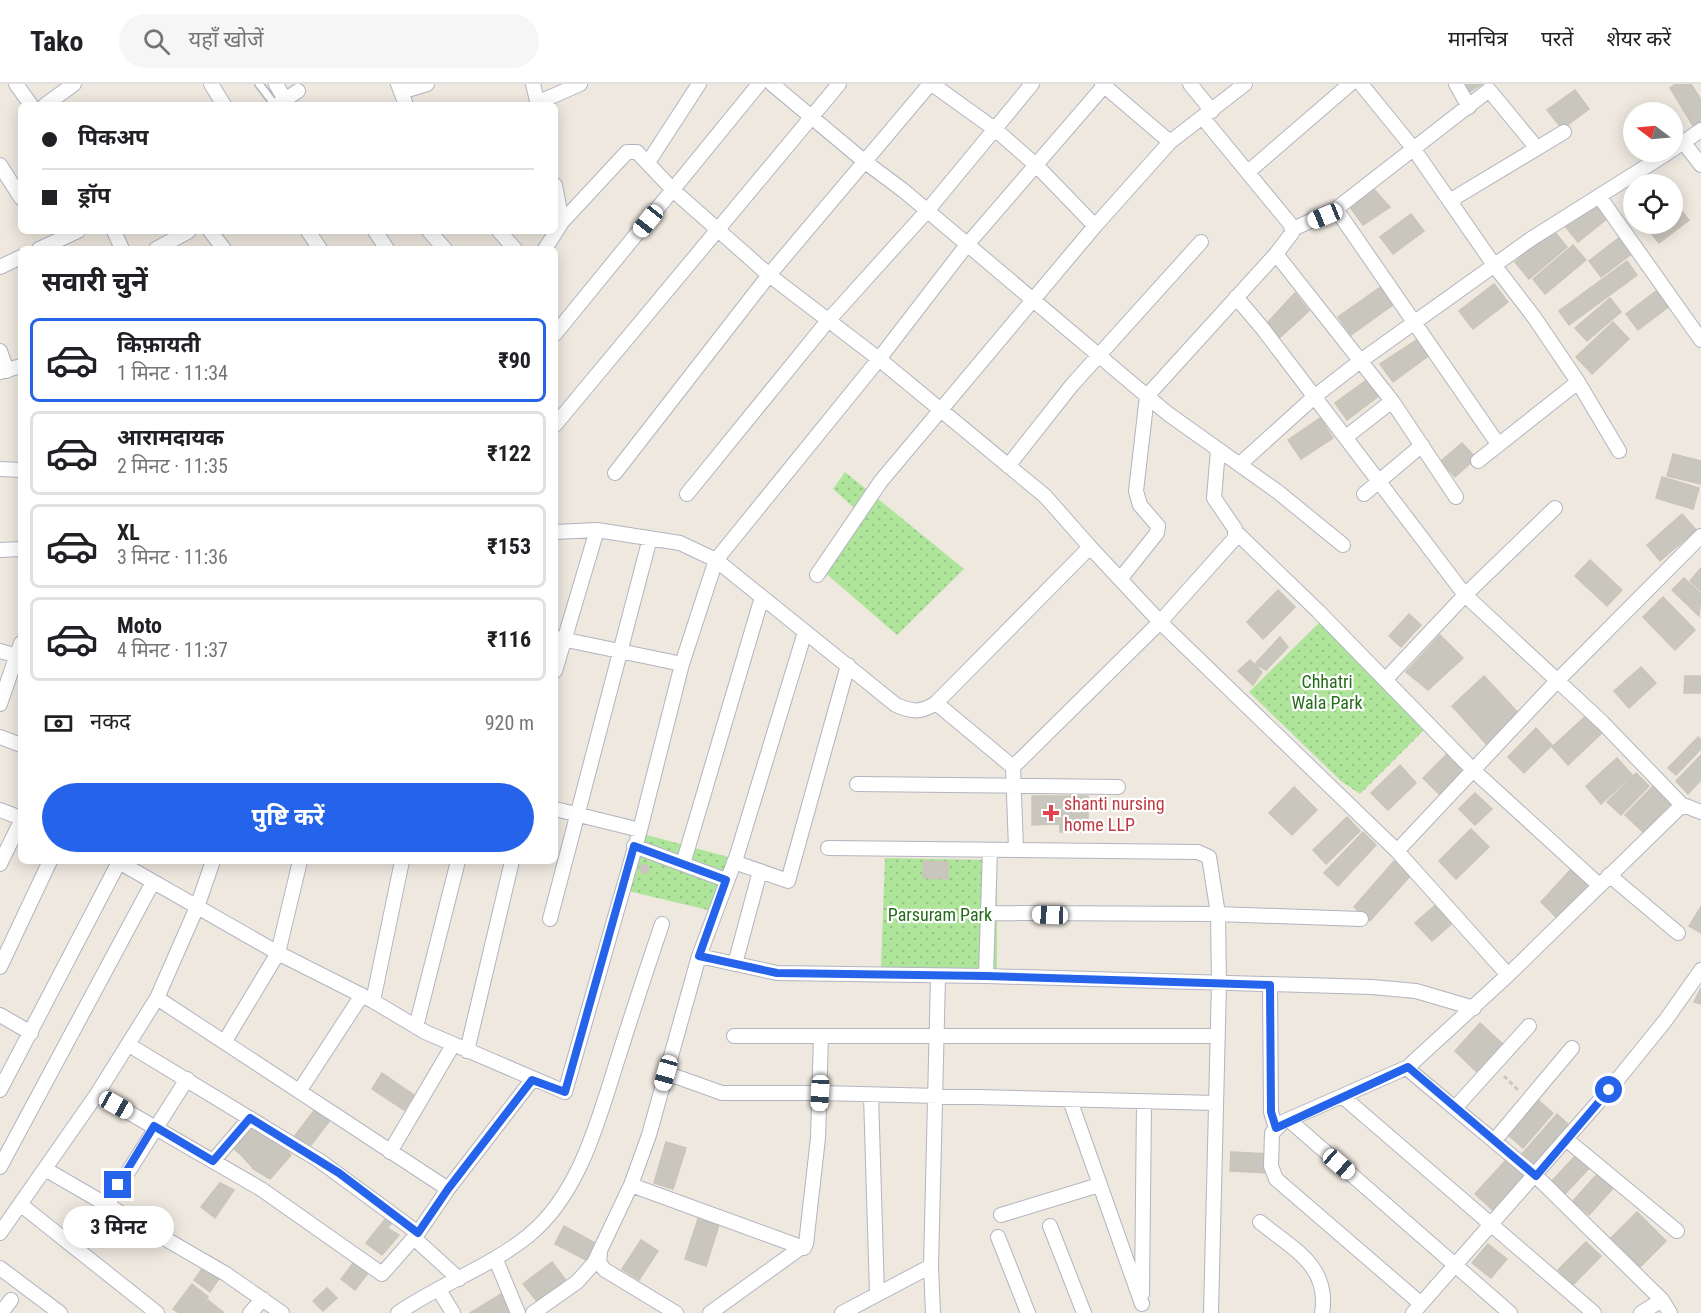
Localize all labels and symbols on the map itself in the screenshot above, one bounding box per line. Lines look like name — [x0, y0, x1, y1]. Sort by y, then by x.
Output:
north arrow — [1623, 102, 1683, 162]
car — [630, 201, 666, 241]
car — [1305, 201, 1345, 231]
park label: Chhatri Wala Park — [1291, 671, 1363, 713]
place label: shanti nursing home LLP — [1064, 793, 1165, 835]
marker: shanti nursing home LLP — [1042, 804, 1060, 822]
park label: Parsuram Park — [888, 904, 992, 925]
car — [1032, 905, 1068, 925]
car — [652, 1053, 680, 1093]
car — [810, 1075, 830, 1111]
route start — [1595, 1076, 1622, 1103]
car — [96, 1088, 136, 1122]
car — [1320, 1145, 1358, 1183]
route end — [104, 1171, 131, 1198]
callout: 3 मिनट — [63, 1206, 174, 1248]

